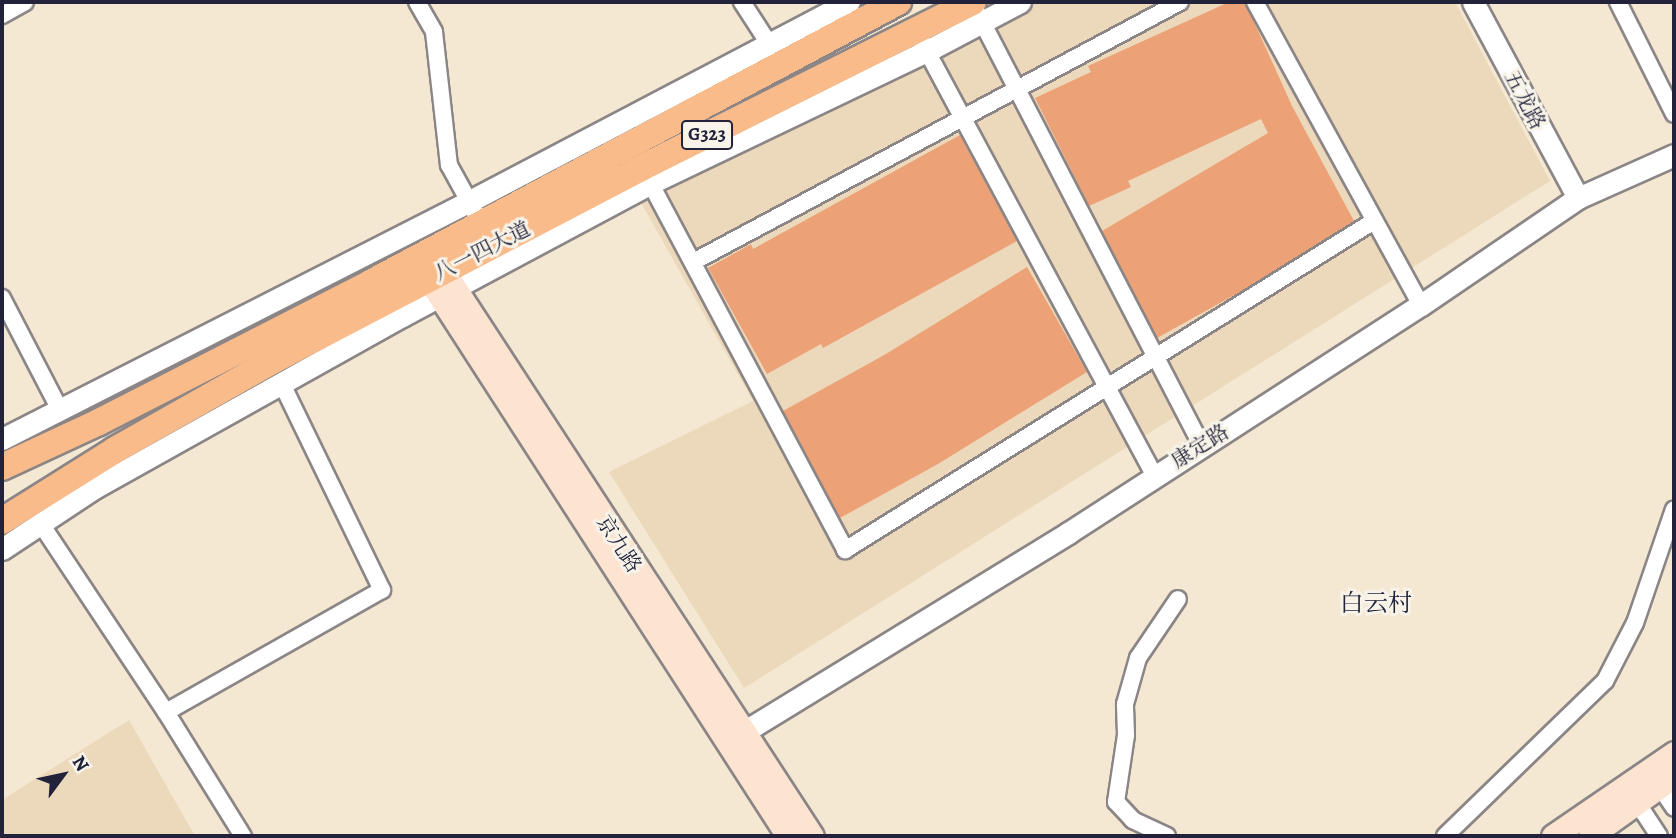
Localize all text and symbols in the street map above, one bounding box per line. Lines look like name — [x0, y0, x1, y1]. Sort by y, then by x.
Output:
street label: 五龙路 — [1499, 66, 1551, 134]
road number: G323 — [681, 119, 733, 150]
street label: 八一四大道 — [430, 216, 534, 286]
street label: 康定路 — [1167, 419, 1233, 473]
street label: 京九路 — [591, 511, 647, 577]
district label: 白云村 — [1340, 590, 1412, 618]
north arrow — [28, 740, 98, 810]
text: N — [66, 751, 95, 776]

